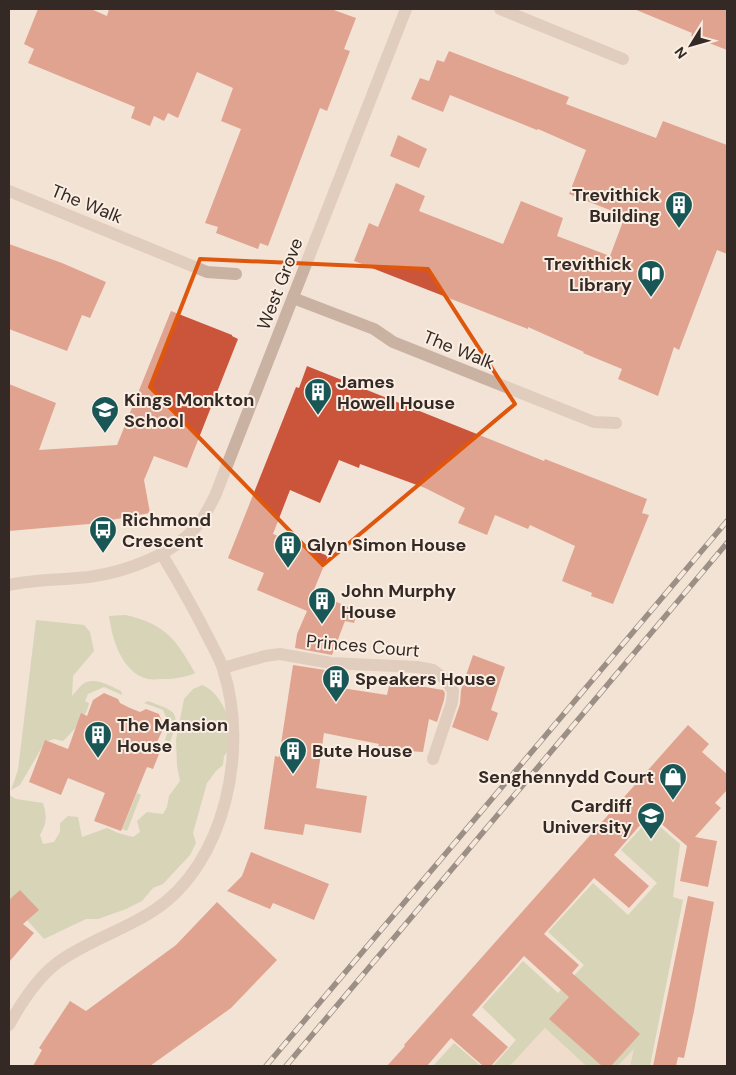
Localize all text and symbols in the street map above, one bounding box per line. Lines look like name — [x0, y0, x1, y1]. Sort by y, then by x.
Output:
north arrow — [666, 20, 716, 70]
text: N — [670, 43, 691, 62]
street label: The Walk — [48, 179, 126, 229]
place label: Trevithick Building — [572, 183, 661, 228]
building icon: Trevithick Building — [664, 190, 694, 229]
street label: West Grove — [251, 235, 309, 333]
place label: Trevithick Library — [544, 252, 633, 297]
library icon: Trevithick Library — [636, 259, 666, 298]
street label: The Walk — [420, 325, 498, 375]
place label: James Howell House — [337, 370, 455, 415]
building icon: James Howell House — [303, 377, 333, 416]
place label: Kings Monkton School — [124, 388, 254, 433]
school or university icon: Kings Monkton School — [90, 395, 120, 434]
place label: Richmond Crescent — [122, 508, 211, 553]
bus stop icon: Richmond Crescent — [88, 515, 118, 554]
building icon: Glyn Simon House — [273, 530, 303, 569]
place label: Glyn Simon House — [307, 533, 467, 557]
place label: John Murphy House — [341, 579, 456, 624]
building icon: John Murphy House — [307, 586, 337, 625]
street label: Princes Court — [305, 629, 421, 663]
building icon: Speakers House — [321, 664, 351, 703]
place label: Speakers House — [355, 667, 496, 691]
place label: The Mansion House — [117, 713, 228, 758]
building icon: The Mansion House — [83, 720, 113, 759]
building icon: Bute House — [278, 736, 308, 775]
place label: Bute House — [312, 739, 413, 763]
shop icon: Senghennydd Court — [658, 762, 688, 801]
place label: Senghennydd Court — [478, 765, 654, 789]
place label: Cardiff University — [543, 794, 632, 839]
school or university icon: Cardiff University — [636, 801, 666, 840]

